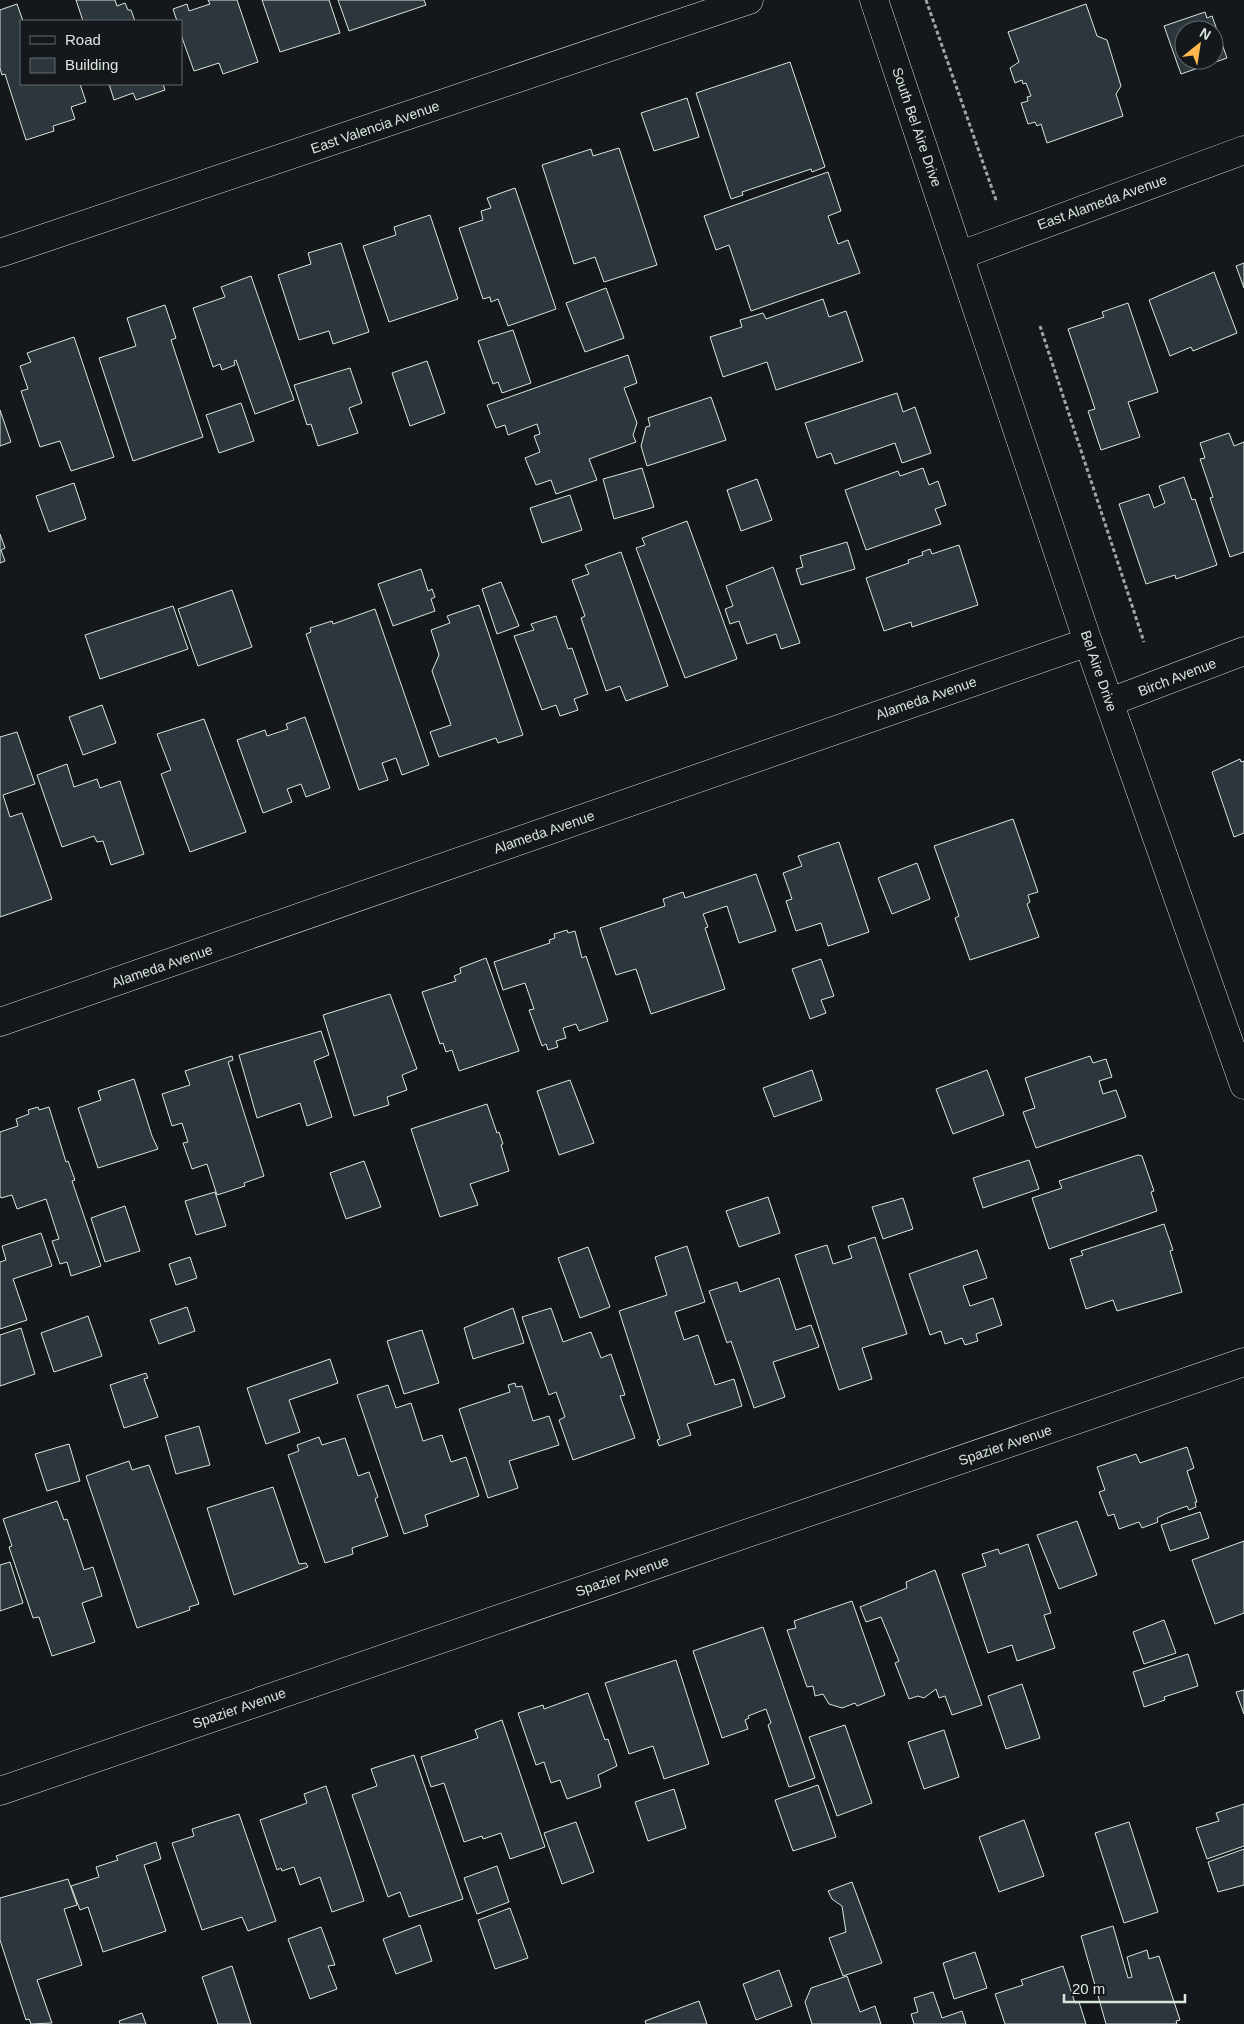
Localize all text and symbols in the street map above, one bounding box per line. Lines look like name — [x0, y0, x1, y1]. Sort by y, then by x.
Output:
legend — [20, 20, 182, 85]
north arrow — [1174, 20, 1224, 70]
text: N — [1197, 24, 1214, 43]
text: Road — [65, 31, 101, 48]
text: Building — [65, 56, 118, 73]
street label: South Bel Aire Drive — [889, 65, 945, 189]
street label: East Valencia Avenue — [309, 97, 442, 157]
street label: East Alameda Avenue — [1035, 171, 1169, 233]
street label: Bel Aire Drive — [1078, 628, 1120, 714]
street label: Birch Avenue — [1136, 655, 1218, 699]
street label: Alameda Avenue — [873, 673, 979, 723]
street label: Alameda Avenue — [491, 807, 597, 857]
street label: Alameda Avenue — [109, 941, 215, 991]
street label: Spazier Avenue — [956, 1421, 1054, 1468]
street label: Spazier Avenue — [573, 1552, 671, 1599]
street label: Spazier Avenue — [190, 1684, 288, 1731]
scale bar — [1064, 1972, 1185, 2004]
text: 20 m — [1072, 1980, 1105, 1997]

